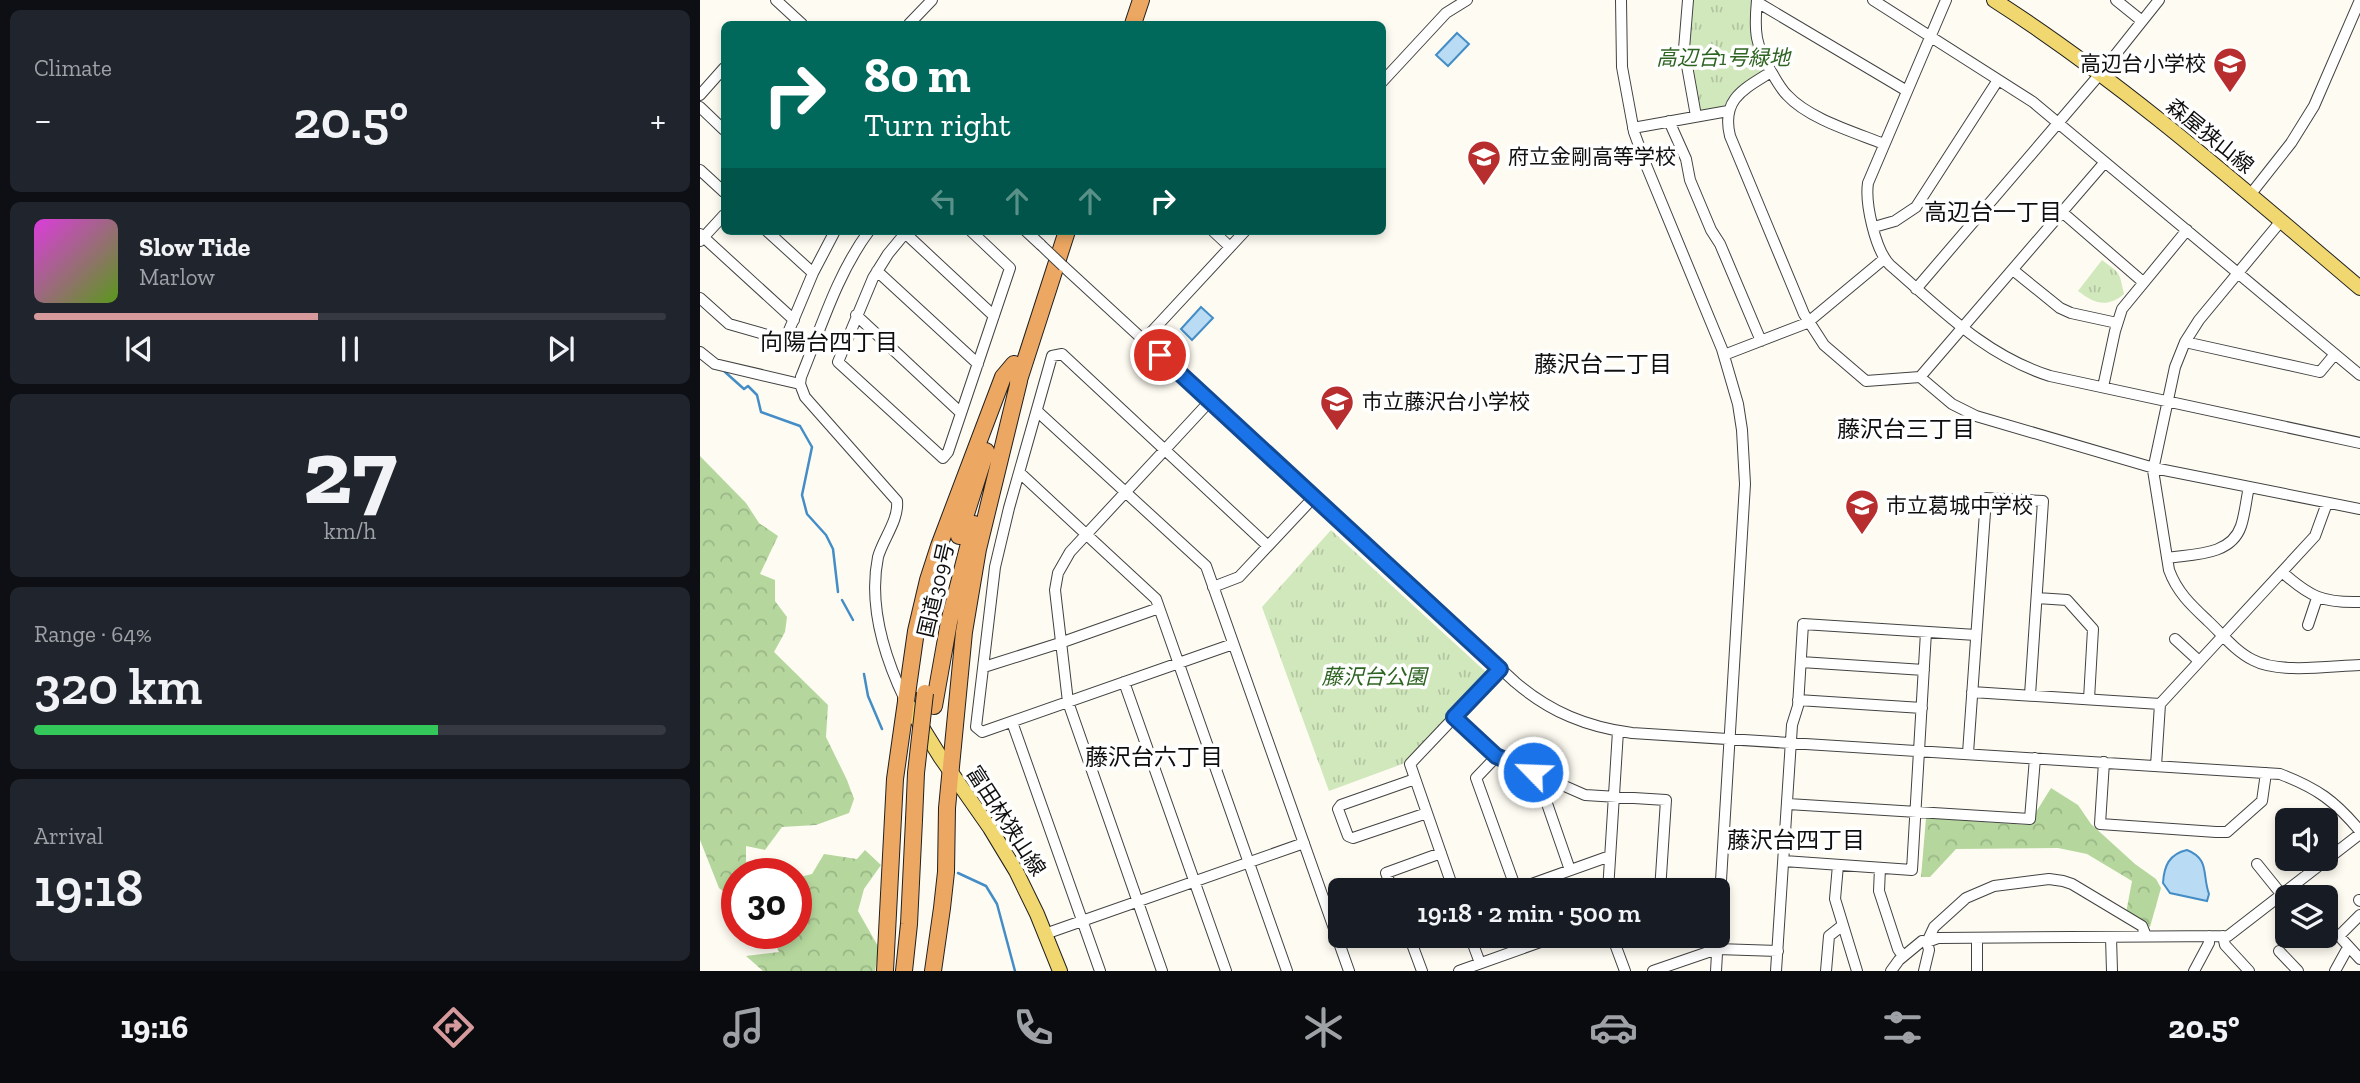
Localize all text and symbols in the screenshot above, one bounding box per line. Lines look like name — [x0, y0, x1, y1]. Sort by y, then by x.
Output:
park label: 高辺台1号緑地 — [1656, 45, 1792, 70]
school or university icon: 高辺台小学校 — [2211, 45, 2249, 94]
text: 80 m — [864, 46, 971, 105]
icon: right — [749, 49, 840, 140]
place label: 高辺台小学校 — [2080, 51, 2206, 76]
text: Climate — [34, 54, 112, 82]
text: 20.5° — [293, 89, 409, 151]
street label: 森屋狭山線 — [2162, 93, 2259, 178]
text: − — [34, 97, 52, 143]
text: + — [650, 97, 666, 143]
text: Turn right — [864, 106, 1011, 144]
school or university icon: 府立金剛高等学校 — [1465, 138, 1503, 187]
place label: 府立金剛高等学校 — [1508, 144, 1676, 169]
icon: left — [925, 182, 963, 220]
icon: ahead — [998, 182, 1036, 220]
icon: ahead — [1071, 182, 1109, 220]
icon: right — [1144, 182, 1182, 220]
district label: 高辺台一丁目 — [1924, 198, 2062, 226]
text: Slow Tide — [139, 231, 250, 263]
text: Marlow — [139, 263, 215, 291]
pin — [1130, 325, 1190, 385]
district label: 向陽台四丁目 — [760, 328, 898, 356]
icon: previous — [120, 330, 158, 368]
icon: pause — [331, 330, 369, 368]
icon: next — [542, 330, 580, 368]
icon: arrive — [1141, 336, 1179, 374]
district label: 藤沢台二丁目 — [1534, 350, 1672, 378]
school or university icon: 市立藤沢台小学校 — [1318, 383, 1356, 432]
place label: 市立藤沢台小学校 — [1362, 389, 1530, 414]
district label: 藤沢台三丁目 — [1837, 415, 1975, 443]
text: 27 — [303, 417, 397, 526]
school or university icon: 市立葛城中学校 — [1843, 487, 1881, 536]
place label: 市立葛城中学校 — [1886, 493, 2033, 518]
text: km/h — [324, 517, 376, 545]
street label: 国道309号 — [912, 540, 959, 640]
text: Range · 64% — [34, 620, 152, 648]
text: 320 km — [34, 655, 202, 717]
park label: 藤沢台公園 — [1322, 664, 1429, 689]
position arrow — [1496, 735, 1570, 809]
district label: 藤沢台六丁目 — [1085, 743, 1223, 771]
street label: 富田林狭山線 — [962, 761, 1051, 880]
map controls — [2275, 808, 2338, 948]
button: sound — [2275, 808, 2338, 871]
text: Arrival — [34, 822, 103, 850]
district label: 藤沢台四丁目 — [1727, 826, 1865, 854]
text: 19:18 — [34, 857, 144, 919]
speed limit sign: 30 — [721, 858, 812, 949]
button: layers — [2275, 885, 2338, 948]
text: 19:18 · 2 min · 500 m — [1417, 897, 1641, 929]
icon: directions — [429, 1003, 478, 1052]
icon: music — [719, 1003, 768, 1052]
icon: phone — [1009, 1003, 1058, 1052]
icon: climate — [1299, 1003, 1348, 1052]
icon: car — [1589, 1003, 1638, 1052]
icon: filters — [1878, 1003, 1927, 1052]
text: 19:16 — [120, 1008, 188, 1046]
text: 20.5° — [2168, 1008, 2240, 1046]

